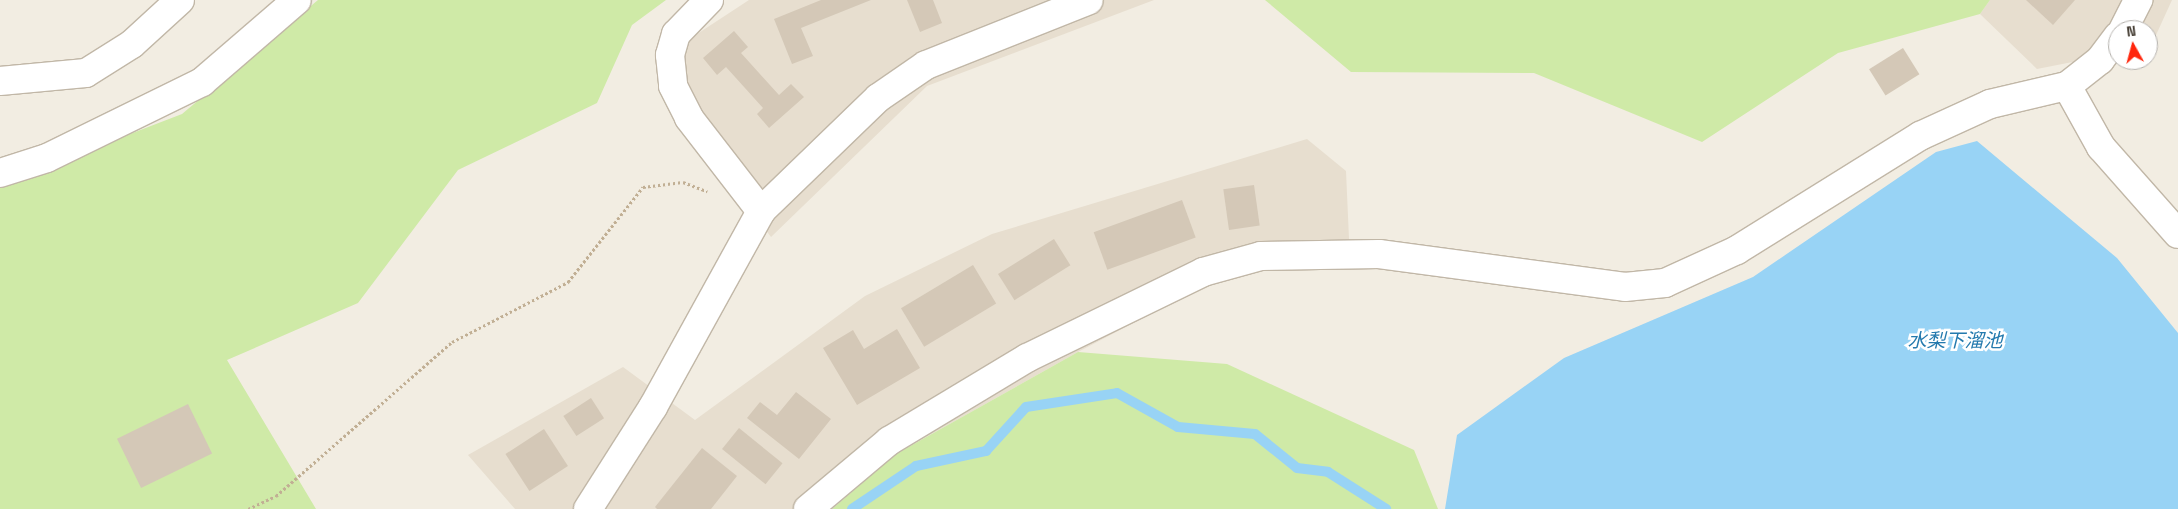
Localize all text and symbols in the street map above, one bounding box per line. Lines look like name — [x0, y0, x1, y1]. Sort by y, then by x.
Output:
north arrow — [2108, 20, 2158, 70]
text: N — [2126, 22, 2137, 41]
water label: 水梨下溜池 — [1908, 330, 2002, 352]

